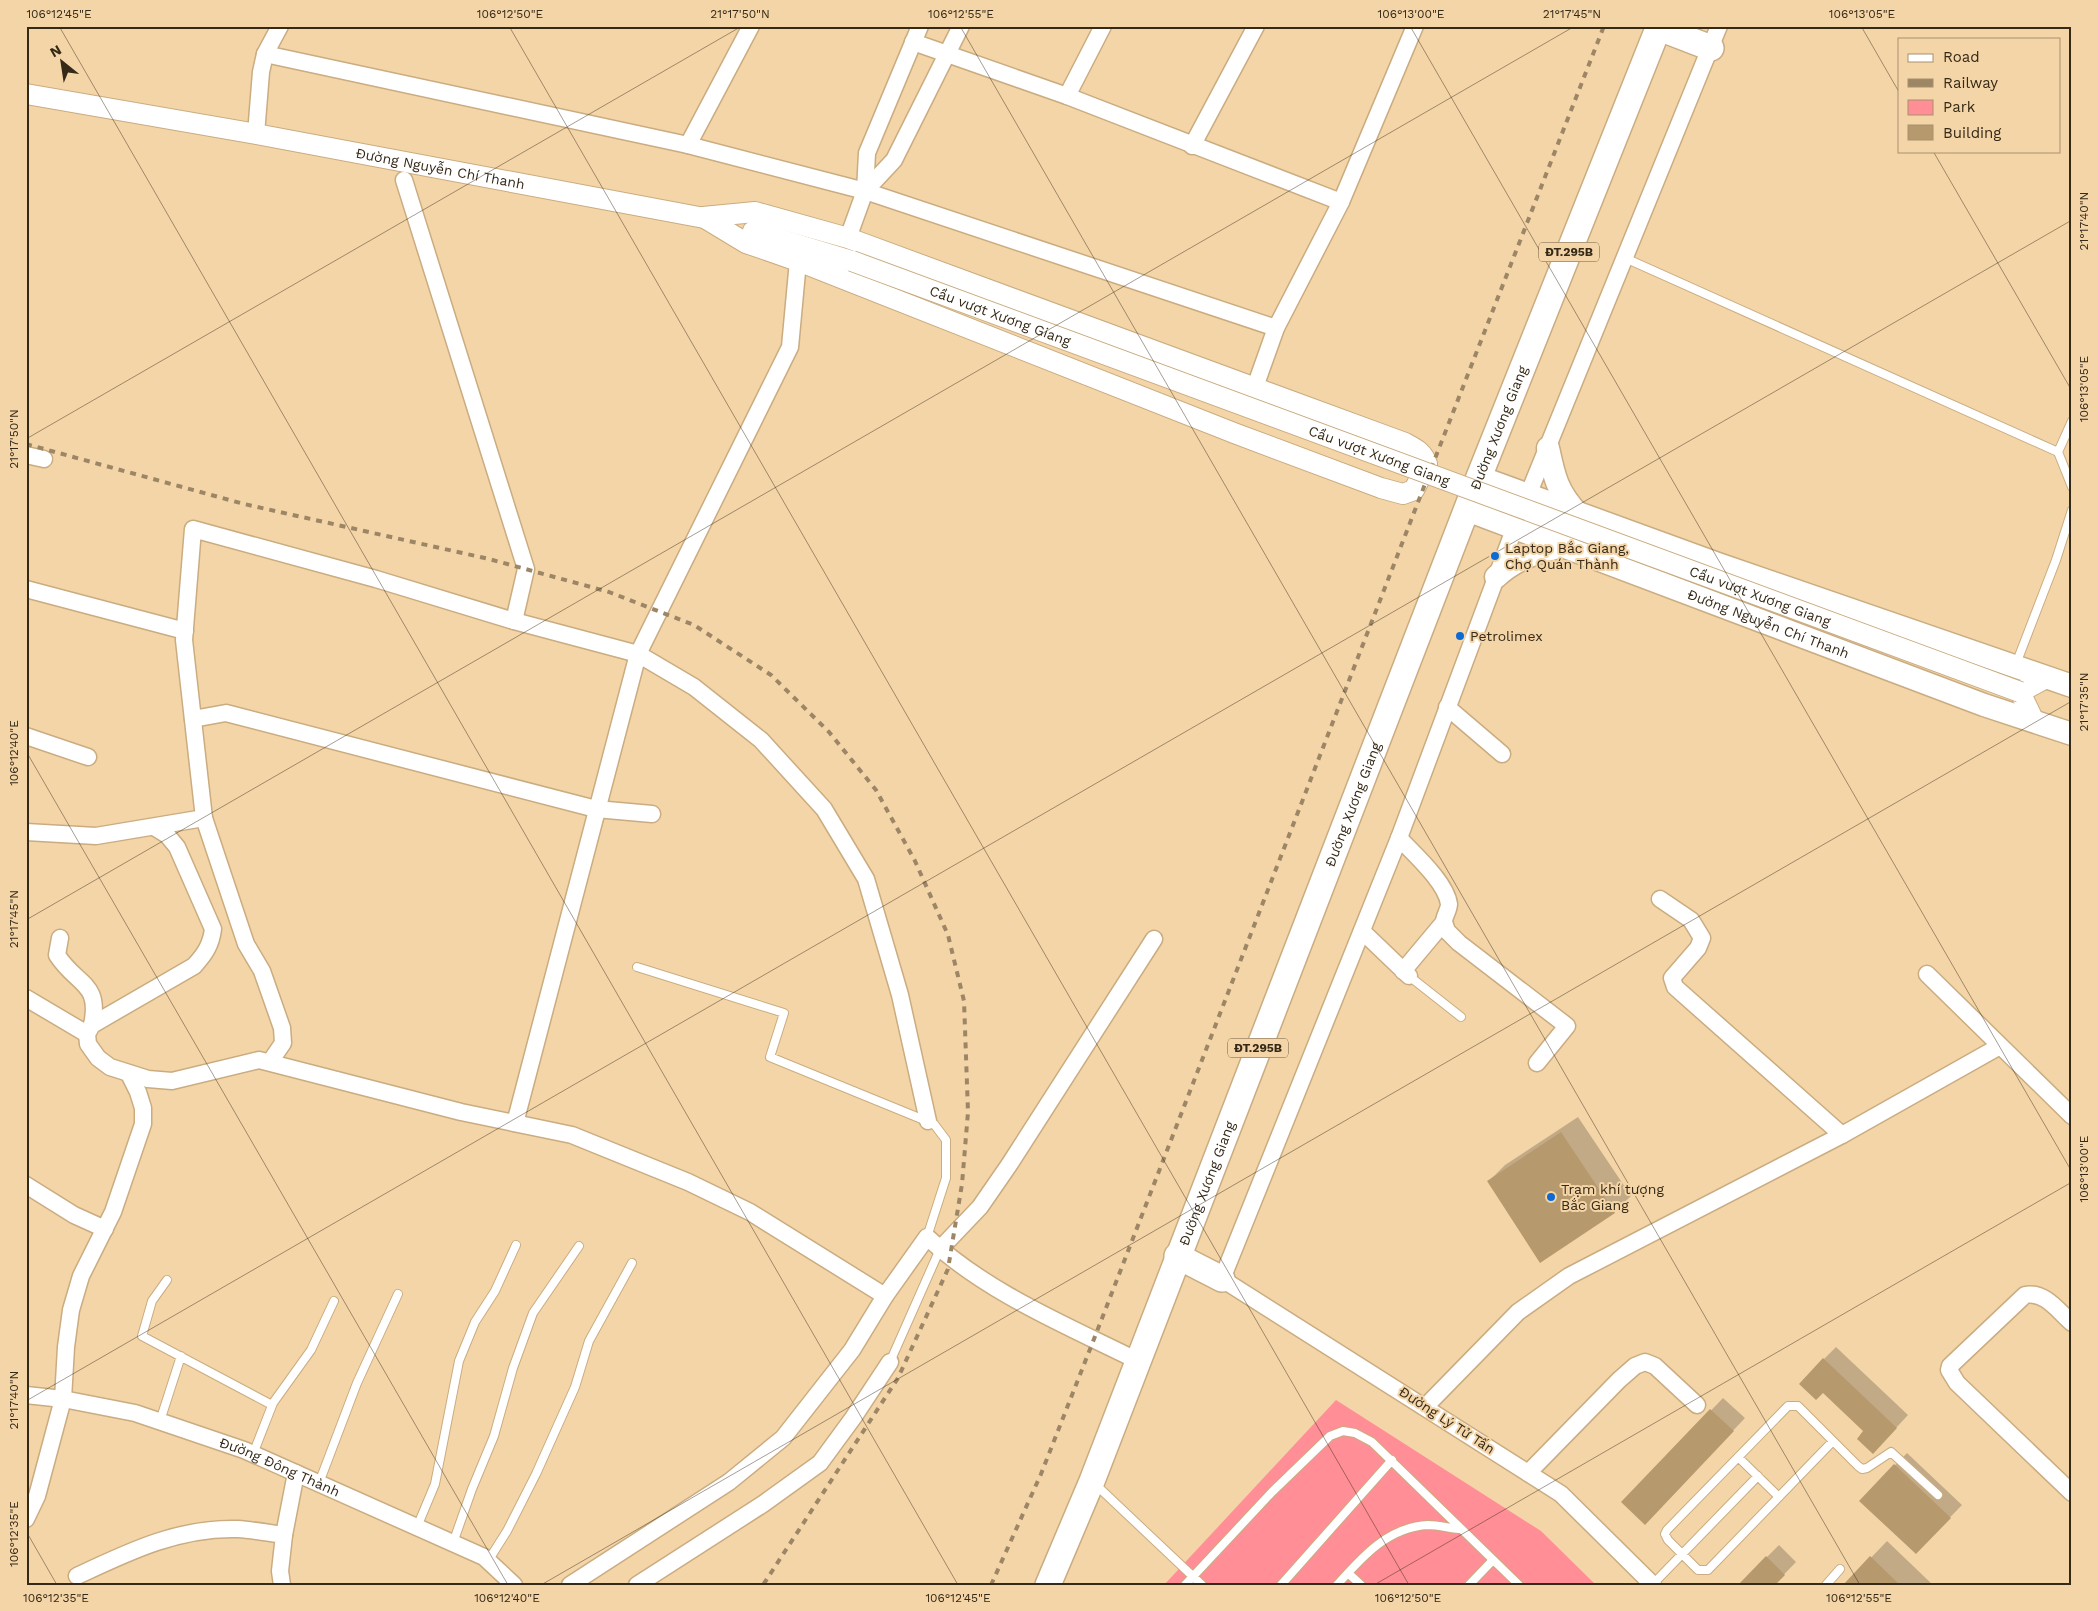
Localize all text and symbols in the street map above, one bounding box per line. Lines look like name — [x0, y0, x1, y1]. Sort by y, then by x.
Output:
text: 106°12'45"E — [26, 7, 92, 21]
text: 106°12'50"E — [477, 7, 544, 21]
text: 21°17'50"N — [710, 7, 770, 21]
text: 106°12'55"E — [928, 7, 994, 21]
text: 106°13'00"E — [1378, 7, 1445, 21]
text: 21°17'45"N — [1543, 7, 1601, 21]
text: 106°13'05"E — [1829, 7, 1896, 21]
north arrow — [38, 38, 88, 88]
legend — [1898, 38, 2060, 152]
text: N — [47, 41, 64, 60]
text: Road — [1943, 48, 1980, 66]
text: Railway — [1943, 74, 1998, 92]
text: Park — [1943, 98, 1976, 116]
text: Building — [1943, 124, 2001, 142]
street label: Đường Nguyễn Chí Thanh — [354, 145, 526, 192]
text: 21°17'40"N — [2077, 192, 2091, 250]
road number: ĐT.295B — [1539, 242, 1599, 262]
street label: Cầu vượt Xương Giang — [927, 282, 1074, 349]
text: 106°13'05"E — [2077, 355, 2091, 422]
street label: Đường Xương Giang — [1467, 363, 1531, 492]
text: 21°17'50"N — [7, 409, 21, 469]
street label: Cầu vượt Xương Giang — [1306, 422, 1453, 489]
place label: Laptop Bắc Giang, Chợ Quán Thành — [1505, 540, 1629, 572]
marker: Laptop Bắc Giang, Chợ Quán Thành — [1489, 550, 1501, 562]
street label: Cầu vượt Xương Giang — [1687, 563, 1833, 630]
street label: Đường Nguyễn Chí Thanh — [1685, 586, 1851, 661]
place label: Petrolimex — [1470, 628, 1543, 644]
marker: Petrolimex — [1454, 630, 1466, 642]
text: 21°17'35"N — [2077, 672, 2091, 732]
text: 106°12'40"E — [7, 720, 21, 786]
street label: Đường Xương Giang — [1322, 739, 1384, 869]
text: 21°17'45"N — [7, 890, 21, 948]
road number: ĐT.295B — [1228, 1038, 1288, 1058]
street label: Đường Xương Giang — [1176, 1118, 1238, 1248]
text: 106°13'00"E — [2077, 1135, 2091, 1202]
place label: Trạm khí tượng Bắc Giang — [1561, 1181, 1664, 1213]
marker: Trạm khí tượng Bắc Giang — [1545, 1191, 1557, 1203]
text: 21°17'40"N — [7, 1371, 21, 1429]
street label: Đường Lý Tử Tấn — [1396, 1383, 1498, 1457]
street label: Đường Đông Thành — [217, 1434, 342, 1500]
text: 106°12'35"E — [7, 1501, 21, 1567]
text: 106°12'35"E — [23, 1591, 89, 1605]
text: 106°12'40"E — [474, 1591, 540, 1605]
text: 106°12'45"E — [925, 1591, 991, 1605]
text: 106°12'50"E — [1375, 1591, 1442, 1605]
text: 106°12'55"E — [1826, 1591, 1892, 1605]

